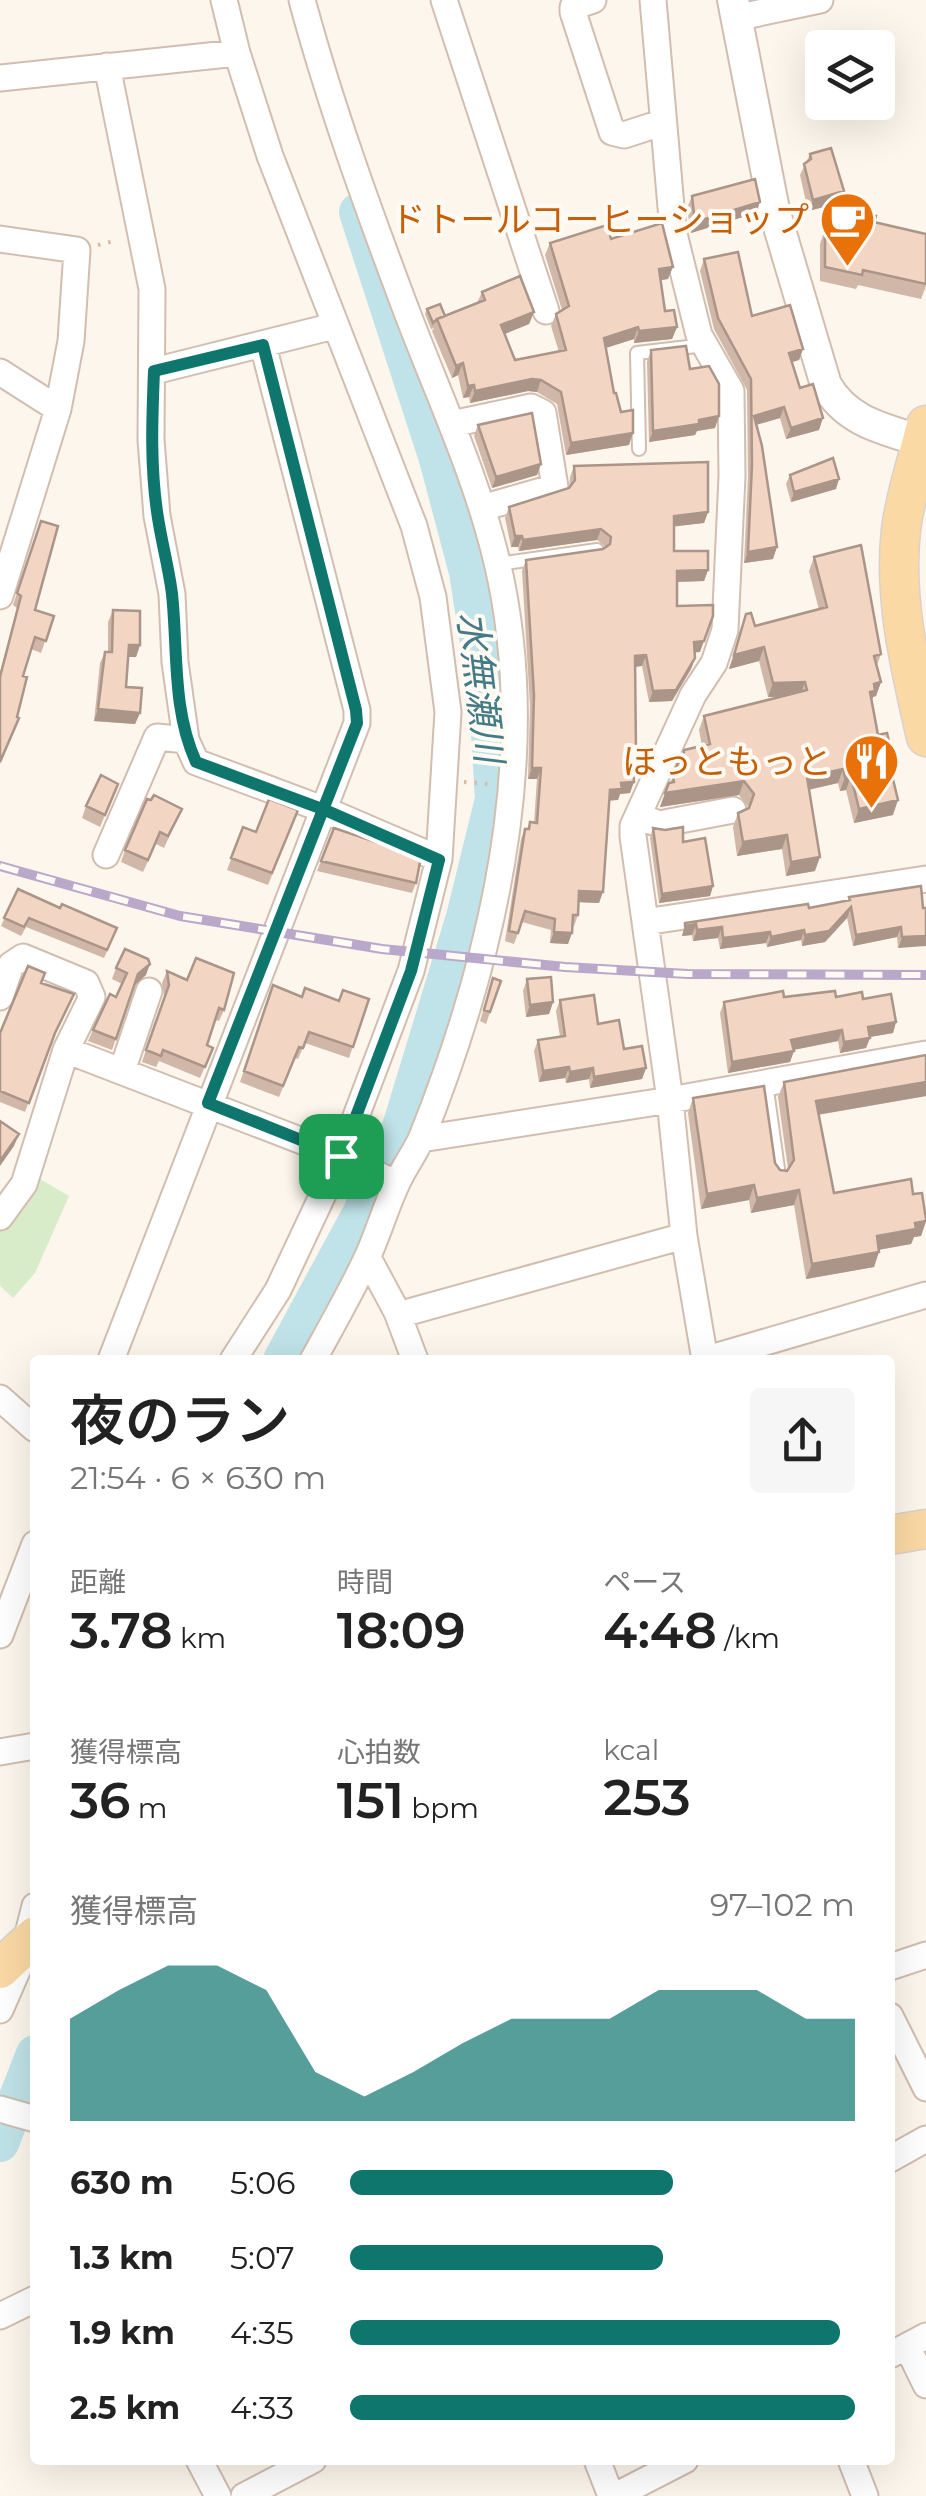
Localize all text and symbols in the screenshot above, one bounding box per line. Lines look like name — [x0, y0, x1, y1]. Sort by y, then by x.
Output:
map controls — [805, 30, 895, 120]
button: layers — [805, 30, 895, 120]
cafe icon: ドトールコーヒーショップ — [818, 189, 878, 268]
place label: ドトールコーヒーショップ — [390, 198, 809, 241]
water label: 水無瀬川 — [448, 609, 514, 769]
restaurant icon: ほっともっと — [841, 731, 901, 810]
place label: ほっともっと — [622, 740, 832, 783]
pin — [299, 1114, 384, 1199]
icon: arrive — [314, 1129, 369, 1184]
text: 夜のラン — [70, 1387, 290, 1454]
button: share — [750, 1388, 855, 1493]
text: 21:54 · 6 × 630 m — [70, 1458, 326, 1497]
text: 距離 — [70, 1565, 126, 1599]
text: 時間 — [337, 1565, 393, 1599]
text: ペース — [603, 1565, 686, 1599]
text: 3.78 — [70, 1600, 173, 1661]
text: 18:09 — [337, 1600, 466, 1661]
text: 4:48 — [603, 1600, 717, 1661]
text: km — [173, 1621, 226, 1655]
text: /km — [717, 1621, 780, 1655]
text: kcal — [603, 1733, 659, 1767]
text: 獲得標高 — [70, 1735, 182, 1769]
text: 心拍数 — [337, 1735, 421, 1769]
text: 253 — [603, 1767, 690, 1828]
text: 36 — [70, 1770, 130, 1831]
text: 151 — [337, 1770, 404, 1831]
text: m — [130, 1791, 168, 1825]
text: bpm — [404, 1791, 479, 1825]
text: 97–102 m — [710, 1885, 855, 1924]
text: 獲得標高 — [70, 1891, 198, 1930]
text: 630 m — [70, 2163, 174, 2202]
text: 5:06 — [230, 2163, 296, 2202]
text: 1.3 km — [70, 2238, 174, 2277]
text: 5:07 — [230, 2238, 295, 2277]
text: 1.9 km — [70, 2313, 175, 2352]
text: 4:35 — [230, 2313, 294, 2352]
text: 2.5 km — [70, 2388, 180, 2427]
text: 4:33 — [230, 2388, 294, 2427]

